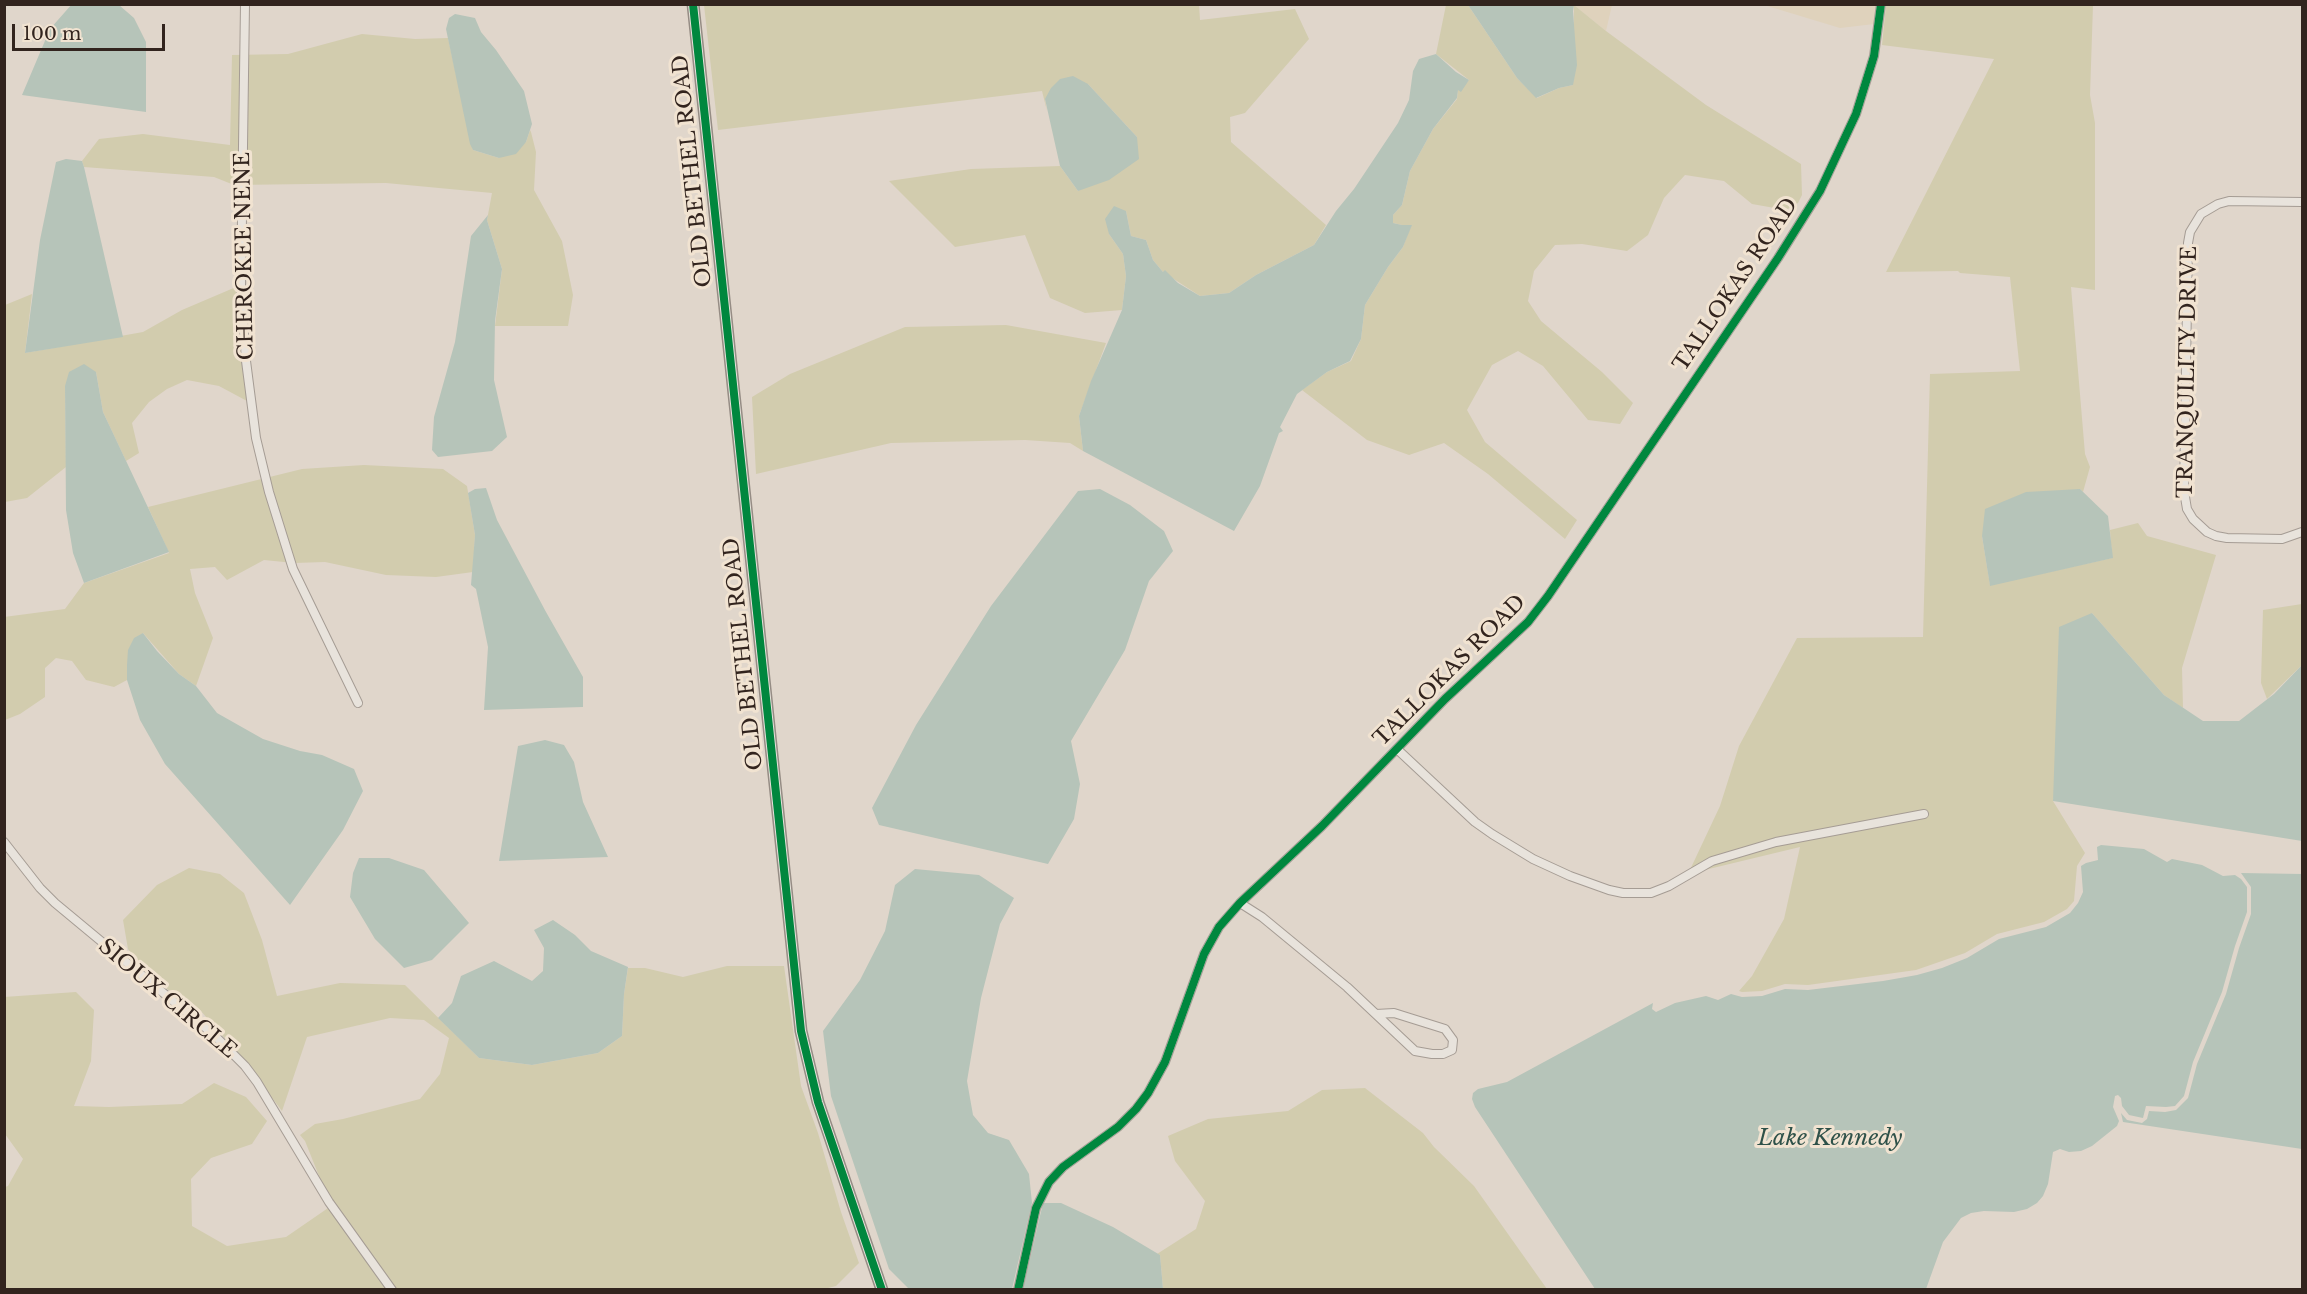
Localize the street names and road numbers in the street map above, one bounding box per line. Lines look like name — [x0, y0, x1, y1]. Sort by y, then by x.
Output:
street label: OLD BETHEL ROAD — [668, 53, 718, 289]
street label: CHEROKEE NENE — [231, 152, 259, 360]
street label: TALLOKAS ROAD — [1669, 193, 1803, 377]
street label: TRANQUILITY DRIVE — [2173, 246, 2203, 498]
street label: OLD BETHEL ROAD — [719, 536, 769, 772]
street label: TALLOKAS ROAD — [1369, 590, 1531, 752]
street label: SIOUX CIRCLE — [93, 934, 241, 1064]

